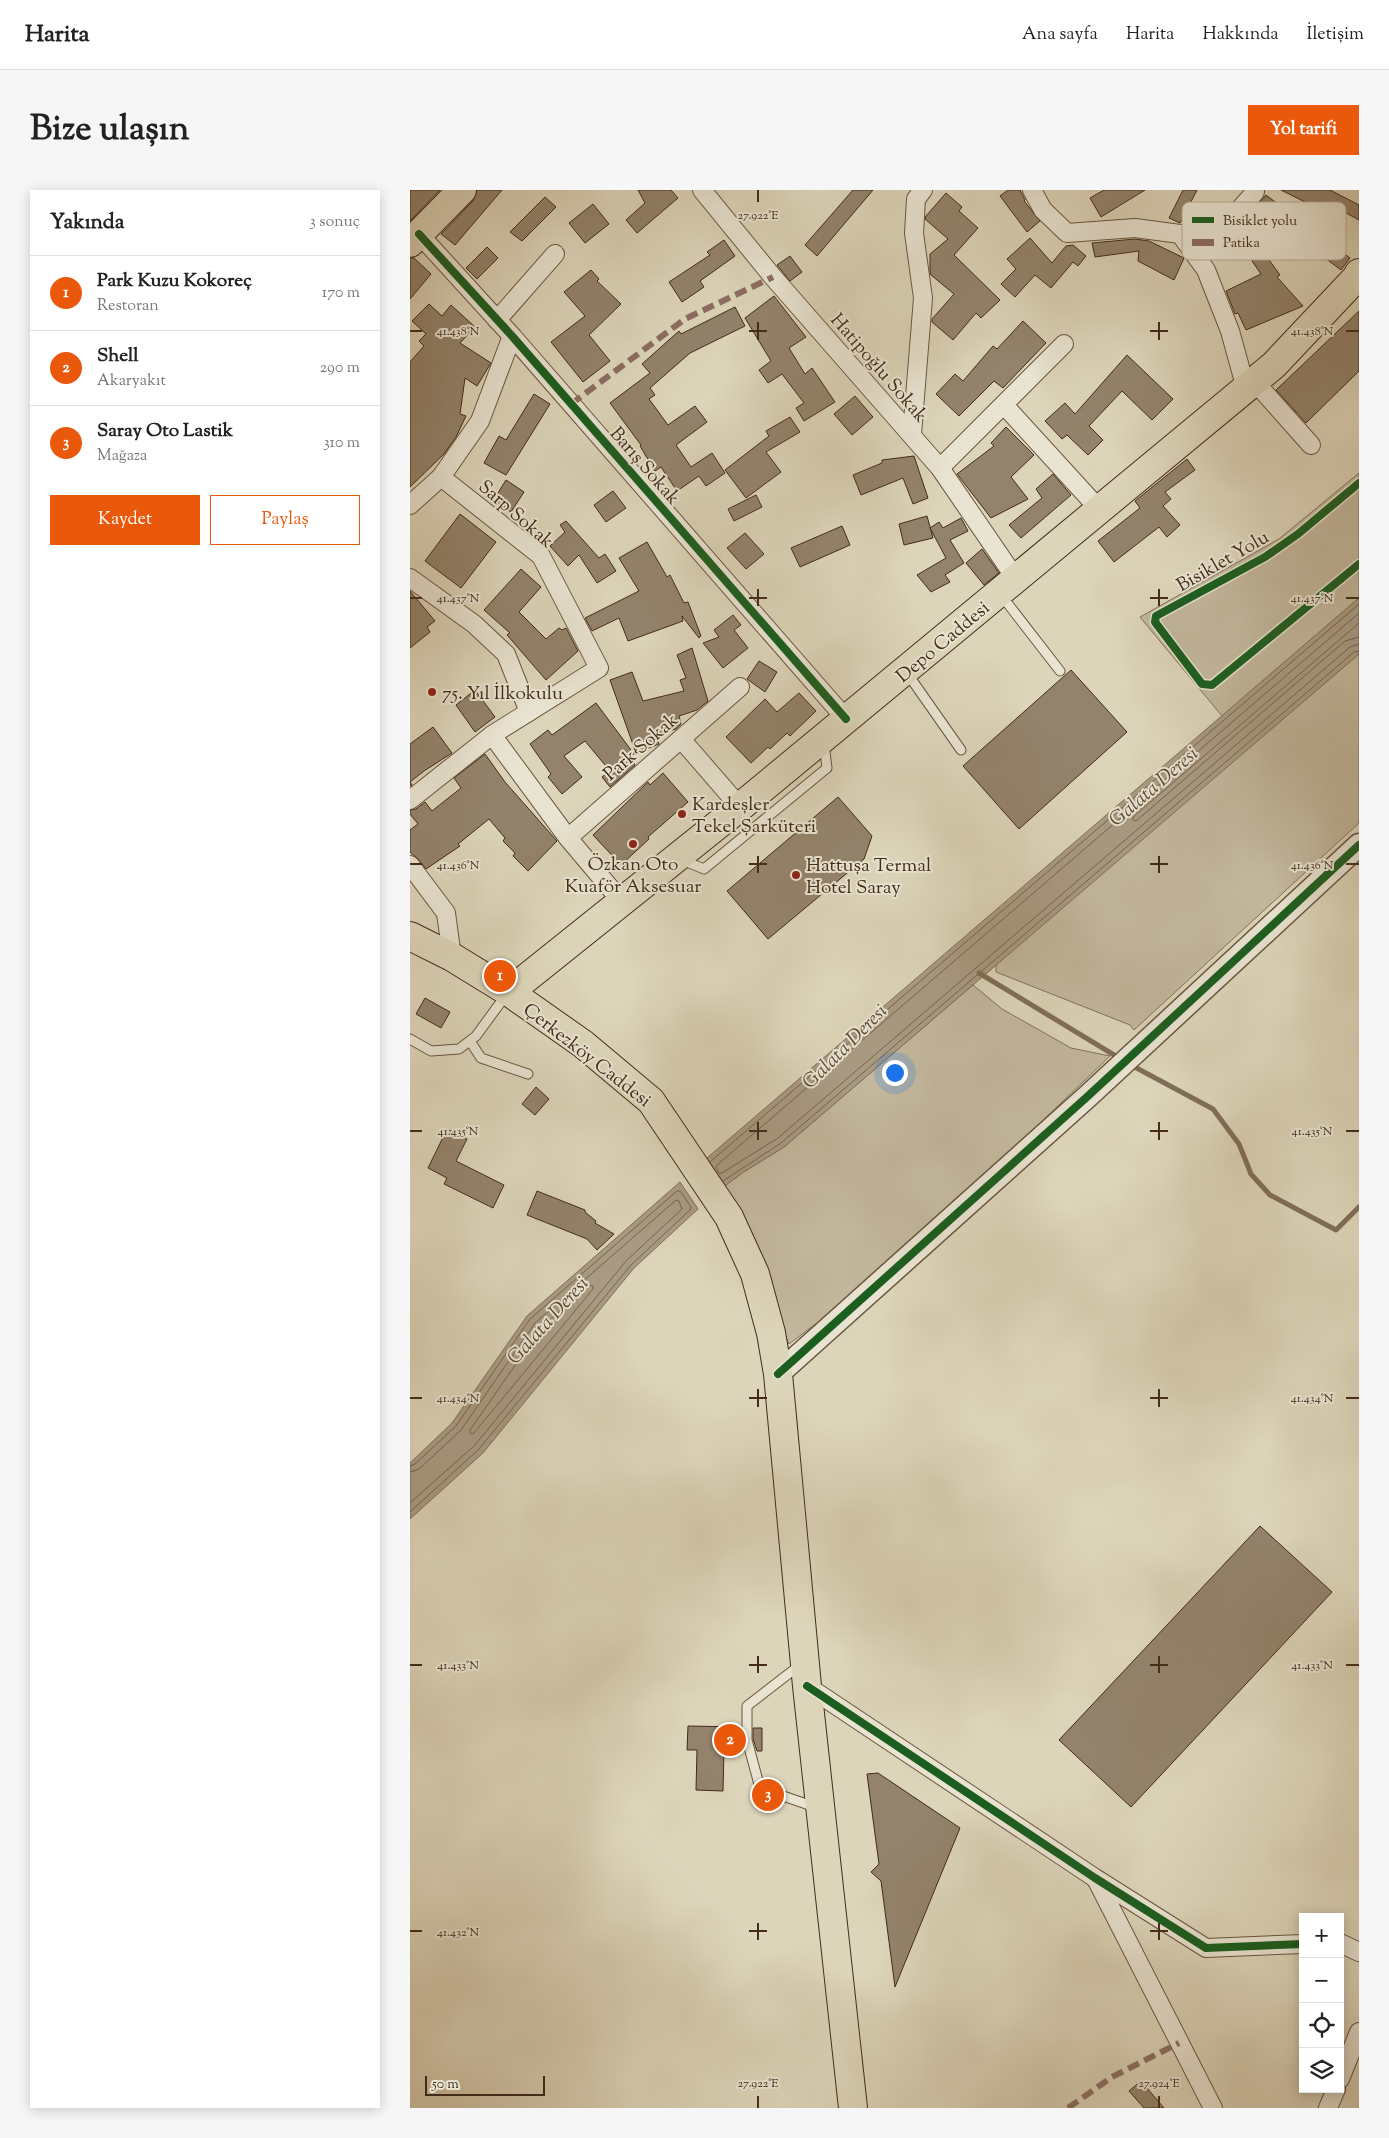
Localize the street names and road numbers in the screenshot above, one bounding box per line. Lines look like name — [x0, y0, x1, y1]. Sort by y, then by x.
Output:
street label: Hatipoğlu Sokak — [823, 308, 934, 430]
street label: Barış Sokak — [603, 422, 686, 512]
street label: Sarp Sokak — [472, 474, 560, 556]
street label: Bisiklet Yolu — [1172, 525, 1275, 600]
street label: Depo Caddesi — [891, 596, 996, 690]
street label: Park Sokak — [598, 707, 685, 788]
street label: Çerkezköy Caddesi — [517, 997, 656, 1115]

